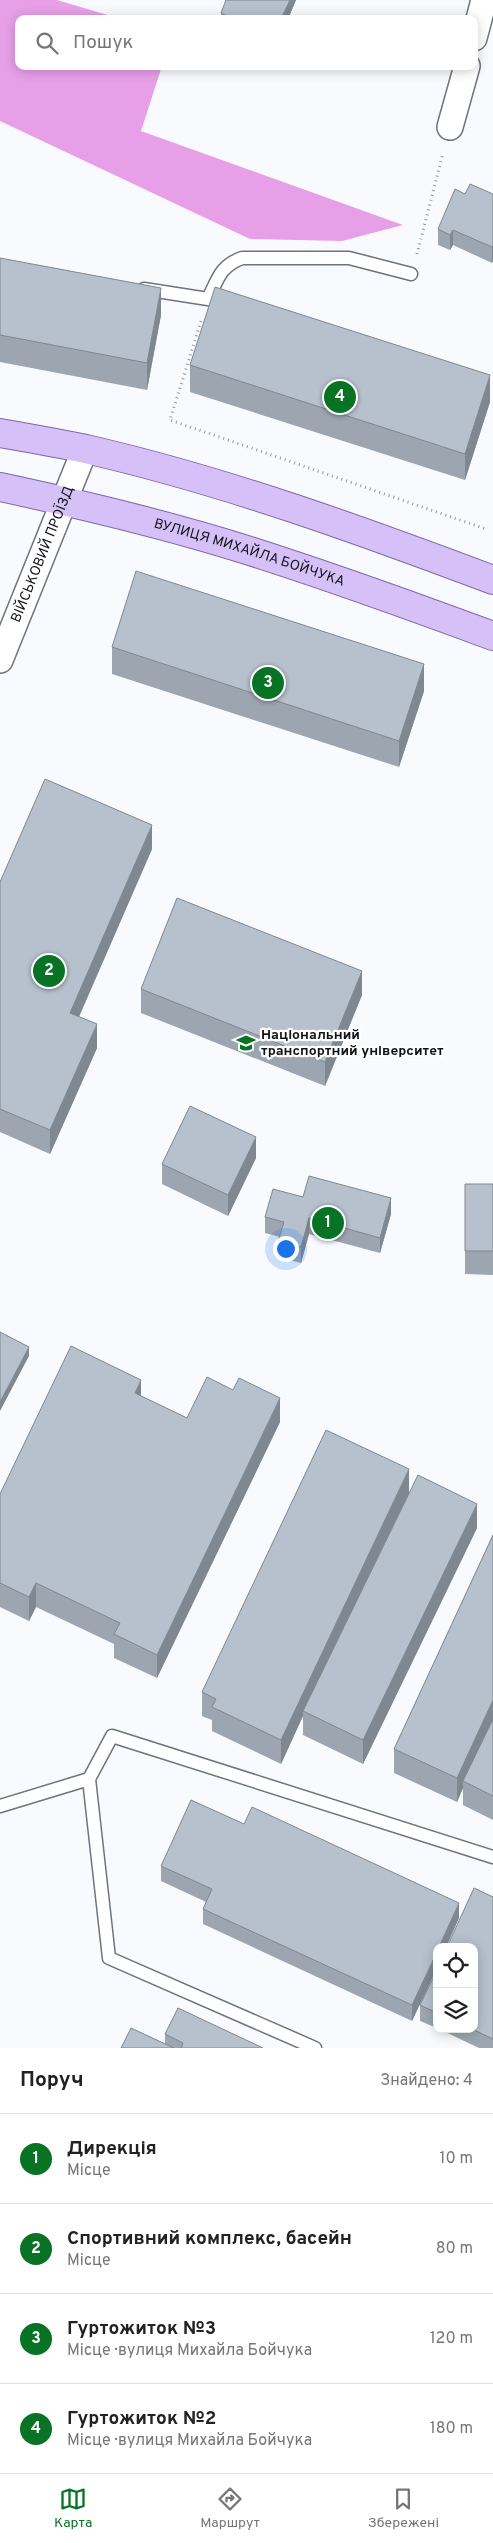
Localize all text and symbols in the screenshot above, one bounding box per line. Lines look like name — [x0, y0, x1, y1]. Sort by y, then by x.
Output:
search box — [15, 15, 478, 70]
icon: search — [33, 29, 61, 57]
text: Пошук — [73, 31, 133, 55]
pin: 4 — [324, 378, 356, 416]
street label: ВІЙСЬКОВИЙ ПРОЇЗД — [8, 484, 78, 625]
street label: ВУЛИЦЯ МИХАЙЛА БОЙЧУКА — [152, 515, 347, 590]
pin: 3 — [252, 664, 284, 702]
pin: 2 — [33, 952, 65, 990]
place label: Національний транспортний університет — [261, 1027, 444, 1060]
school or university icon: Національний транспортний університет — [235, 1032, 257, 1054]
pin: 1 — [312, 1204, 344, 1242]
your location — [273, 1236, 299, 1262]
map controls — [433, 1943, 478, 2033]
button: locate — [433, 1943, 478, 1988]
button: layers — [433, 1988, 478, 2033]
text: Поруч — [20, 2067, 84, 2094]
text: Знайдено: 4 — [380, 2071, 473, 2091]
text: Дирекція — [67, 2137, 157, 2161]
text: 1 — [33, 2149, 39, 2169]
text: 10 m — [439, 2149, 473, 2169]
text: Місце — [67, 2161, 111, 2181]
text: Спортивний комплекс, басейн — [67, 2227, 352, 2251]
text: 2 — [31, 2239, 41, 2259]
text: 80 m — [436, 2239, 473, 2259]
text: Місце — [67, 2251, 111, 2271]
text: Гуртожиток №3 — [67, 2317, 216, 2341]
text: 3 — [31, 2329, 41, 2349]
text: 120 m — [430, 2329, 473, 2349]
text: Місце · вулиця Михайла Бойчука — [67, 2341, 312, 2361]
text: Гуртожиток №2 — [67, 2407, 216, 2431]
text: 4 — [31, 2419, 41, 2439]
text: 180 m — [430, 2419, 473, 2439]
text: Місце · вулиця Михайла Бойчука — [67, 2431, 312, 2451]
tab: Карта — [54, 2485, 92, 2532]
tab: Маршрут — [200, 2485, 260, 2532]
tab: Збережені — [368, 2485, 439, 2532]

